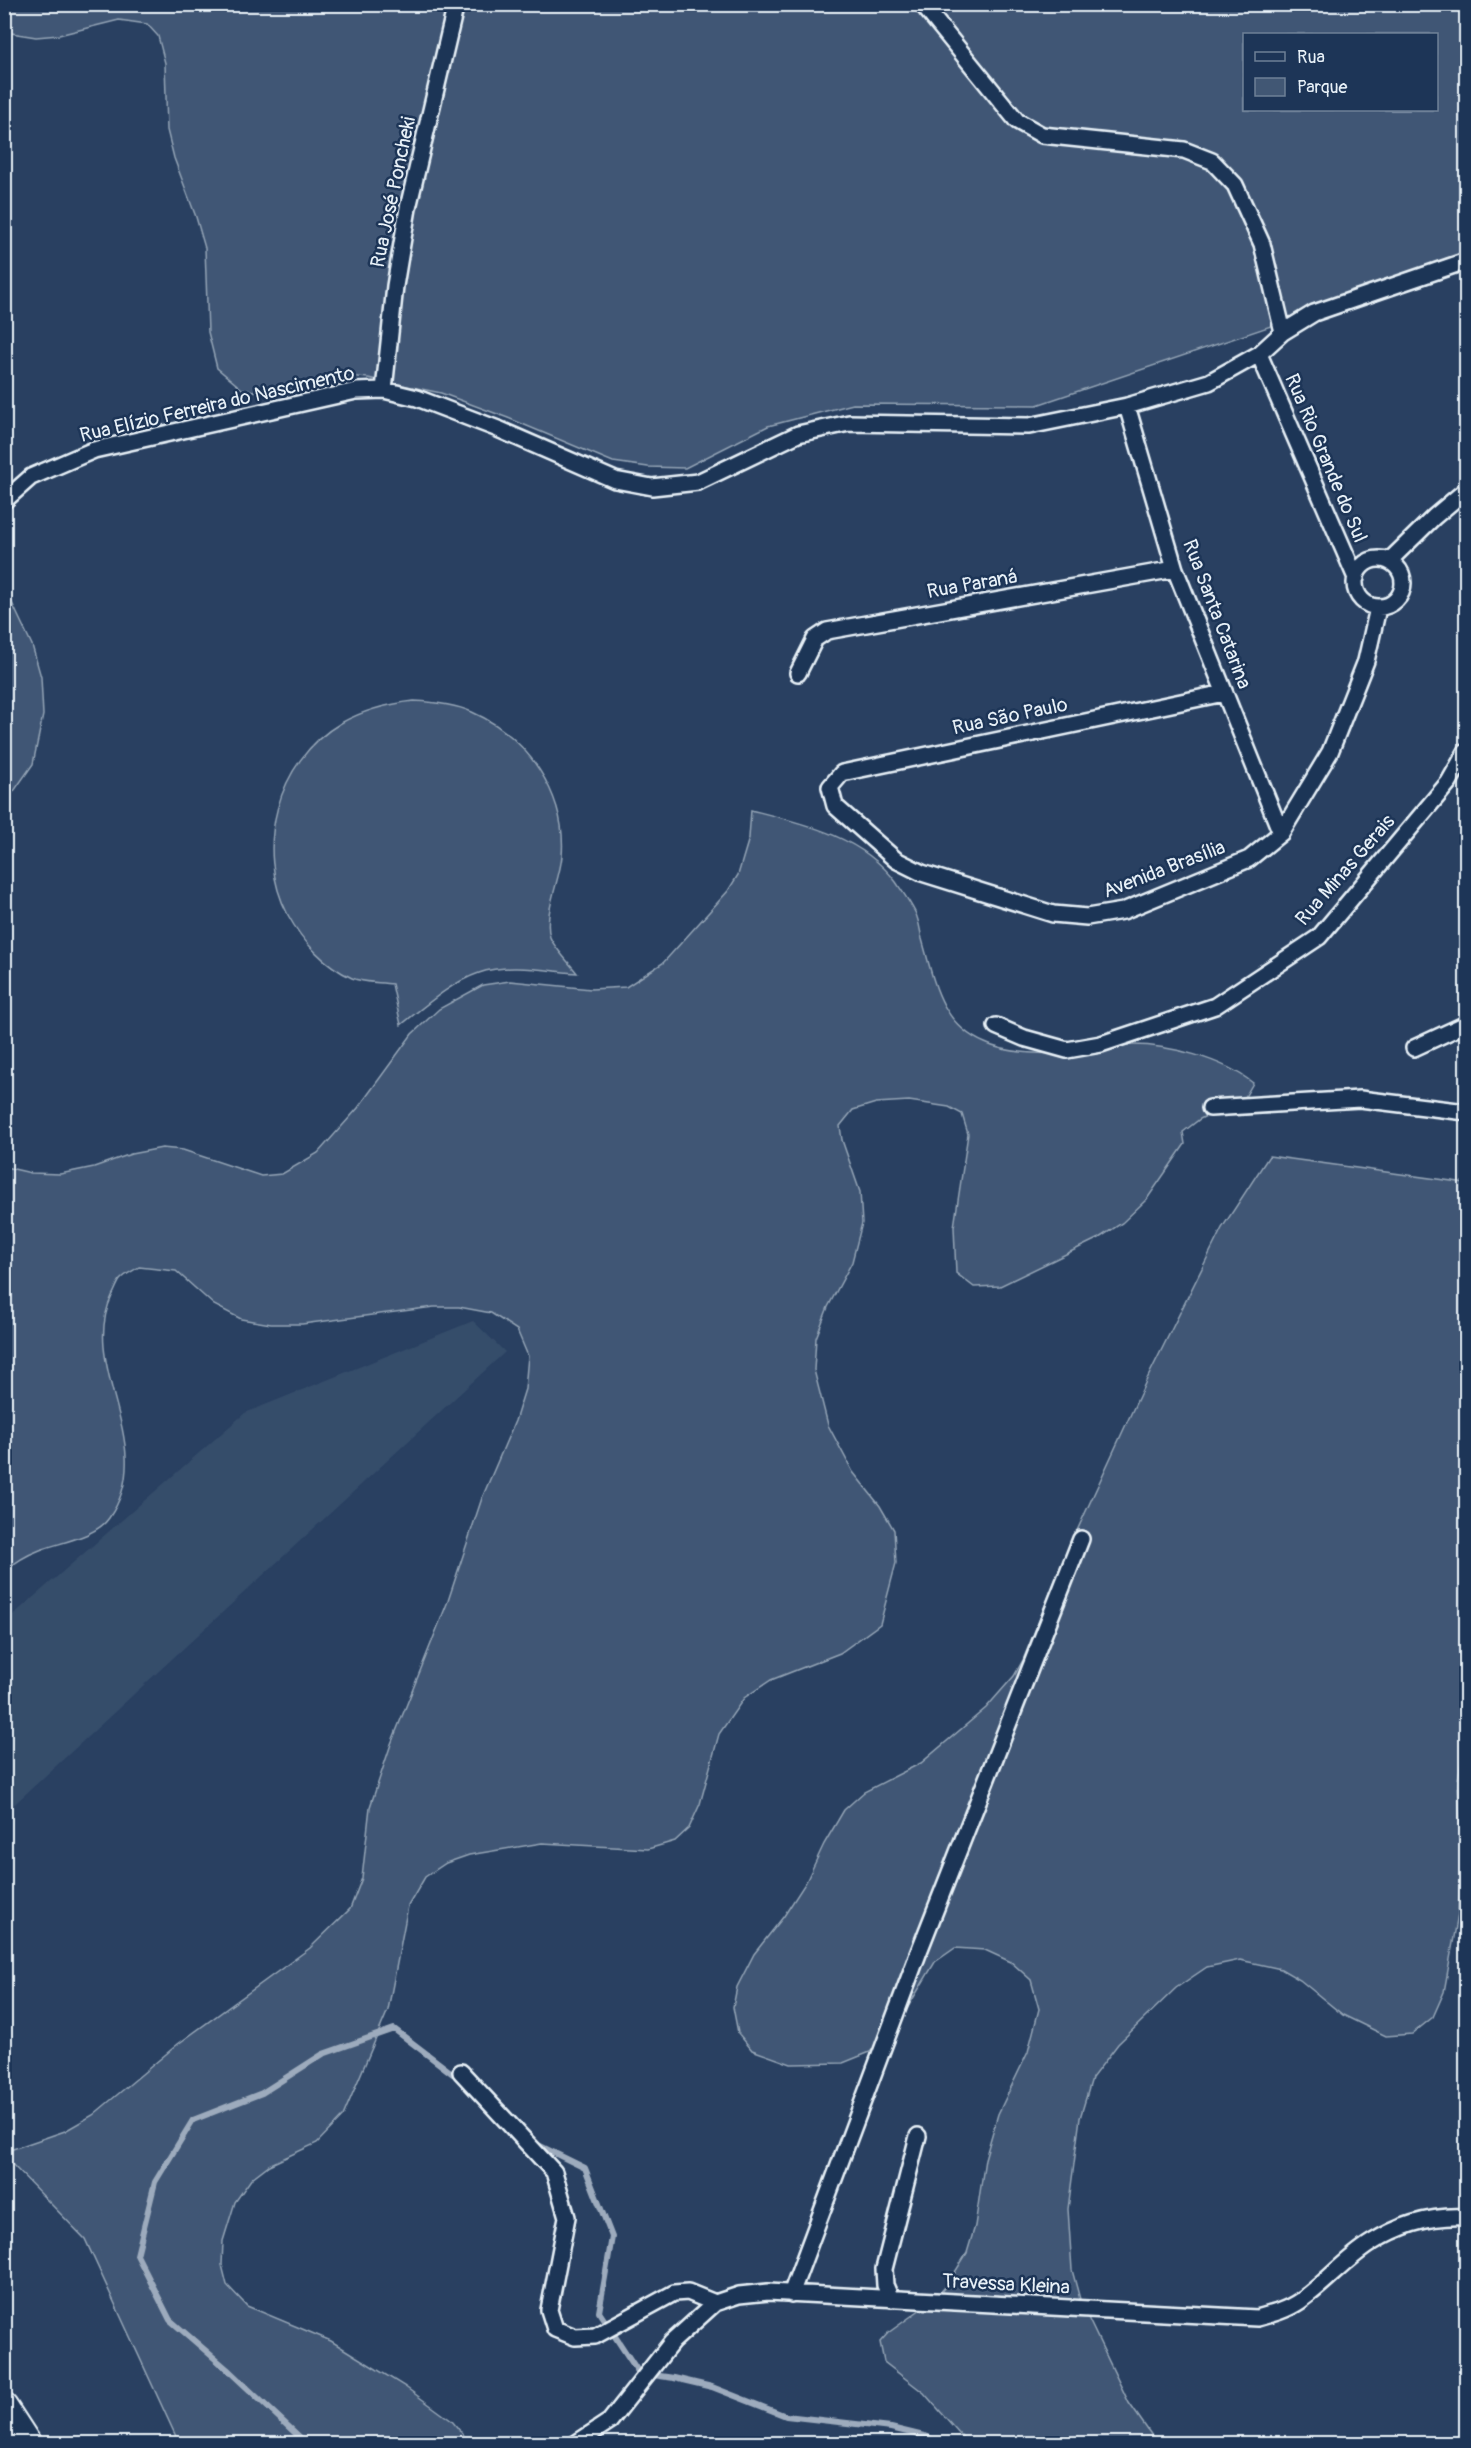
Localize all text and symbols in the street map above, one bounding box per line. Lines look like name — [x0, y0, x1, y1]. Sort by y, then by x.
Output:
legend — [1243, 33, 1438, 111]
text: Rua — [1297, 46, 1325, 69]
text: Parque — [1297, 76, 1347, 99]
street label: Rua José Poncheki — [365, 114, 421, 270]
street label: Rua Elízio Ferreira do Nascimento — [77, 360, 357, 448]
street label: Rua Rio Grande do Sul — [1279, 370, 1373, 546]
street label: Rua Santa Catarina — [1177, 536, 1257, 692]
street label: Rua Paraná — [925, 564, 1019, 604]
street label: Rua São Paulo — [950, 692, 1070, 740]
street label: Rua Minas Gerais — [1290, 809, 1400, 931]
street label: Avenida Brasília — [1100, 834, 1228, 904]
street label: Travessa Kleina — [941, 2268, 1071, 2300]

